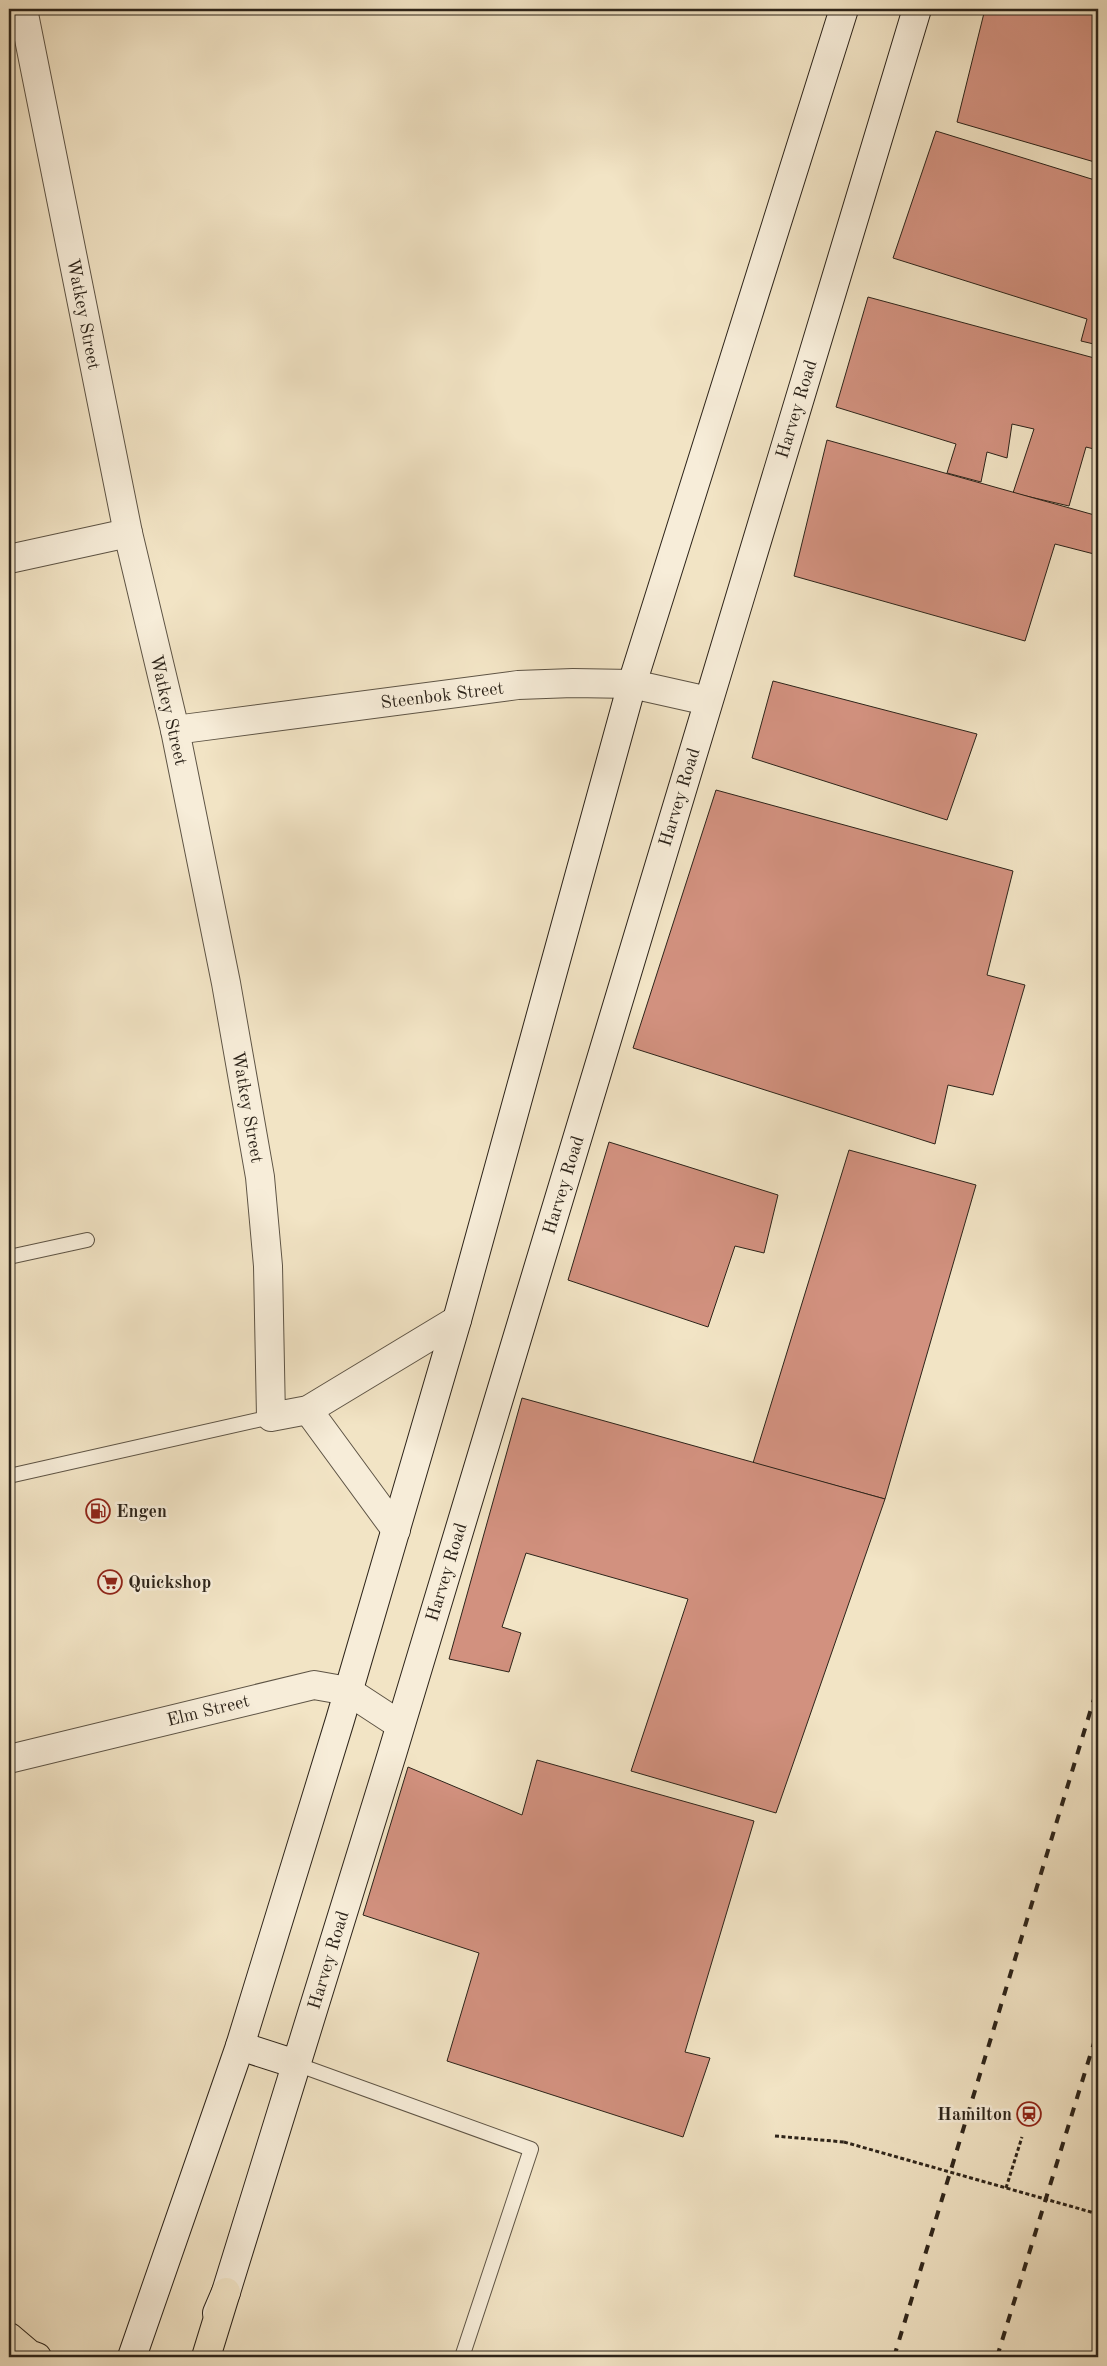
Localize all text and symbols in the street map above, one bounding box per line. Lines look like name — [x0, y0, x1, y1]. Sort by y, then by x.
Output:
street label: Watkey Street — [63, 257, 103, 371]
street label: Harvey Road — [773, 358, 820, 461]
street label: Watkey Street — [147, 653, 189, 767]
street label: Steenbok Street — [379, 680, 505, 712]
street label: Harvey Road — [656, 746, 703, 849]
street label: Watkey Street — [228, 1050, 266, 1164]
street label: Harvey Road — [540, 1134, 587, 1237]
fuel station icon: Engen — [85, 1498, 111, 1524]
place label: Engen — [116, 1503, 167, 1521]
street label: Harvey Road — [423, 1521, 470, 1624]
supermarket icon: Quickshop — [97, 1569, 123, 1595]
place label: Quickshop — [128, 1574, 211, 1592]
street label: Elm Street — [165, 1692, 251, 1730]
street label: Harvey Road — [305, 1909, 352, 2012]
station icon: Hamilton — [1016, 2101, 1042, 2127]
place label: Hamilton — [937, 2106, 1012, 2124]

